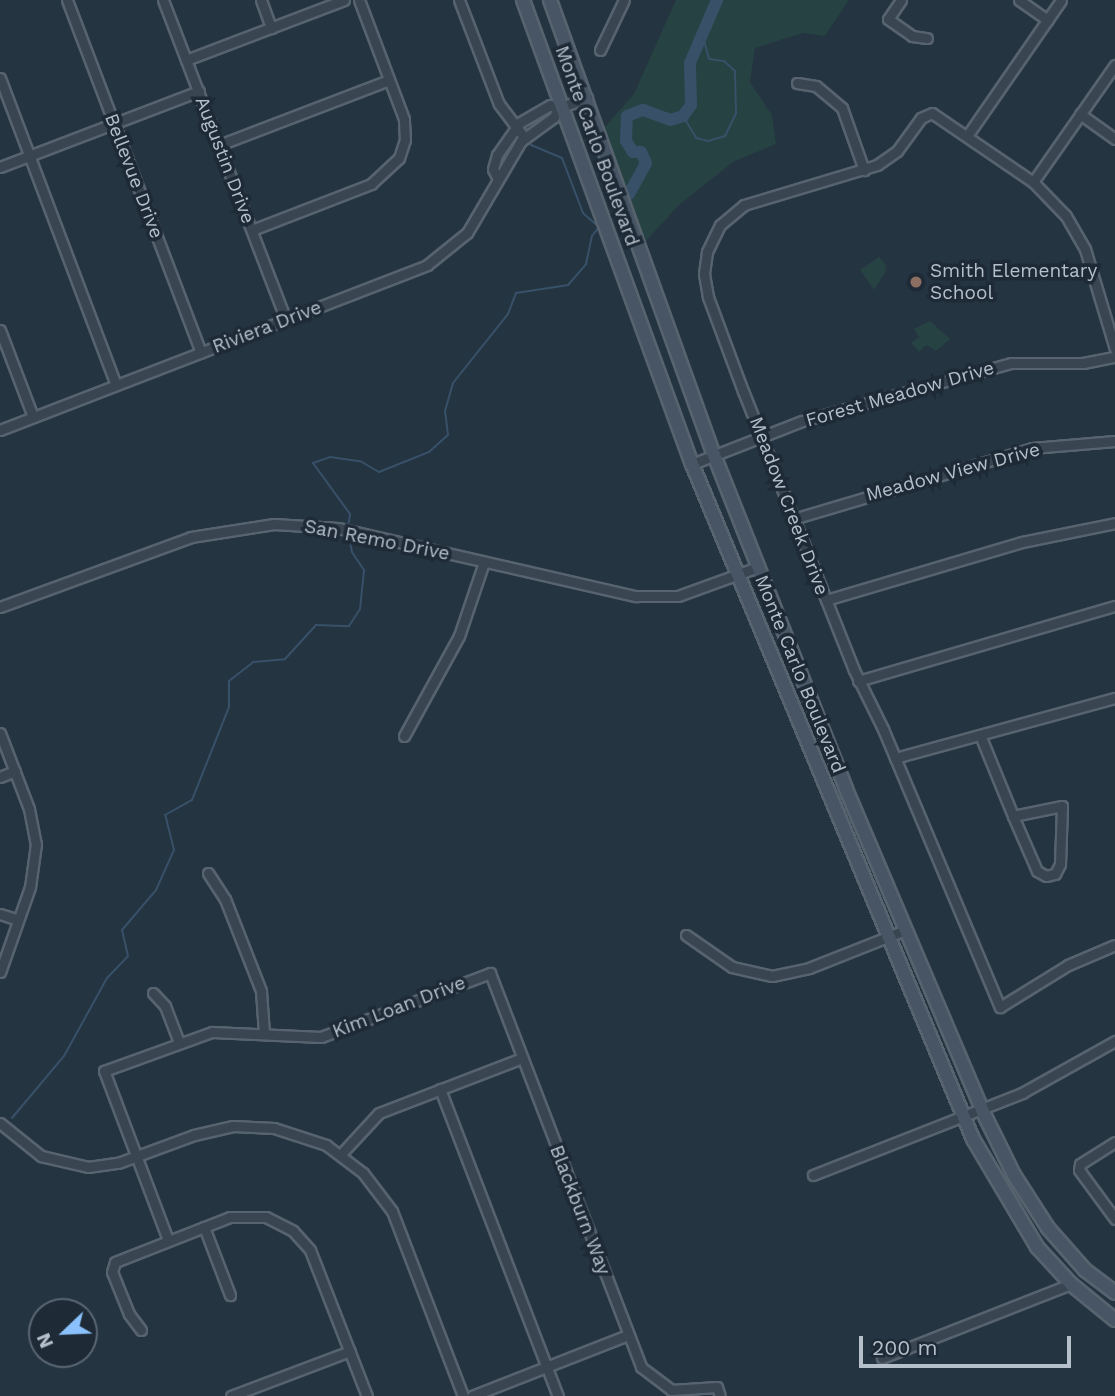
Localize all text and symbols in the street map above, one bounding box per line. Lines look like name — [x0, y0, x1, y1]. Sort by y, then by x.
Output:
street label: Monte Carlo Boulevard — [550, 43, 644, 249]
street label: Augustin Drive — [190, 93, 260, 227]
street label: Bellevue Drive — [100, 110, 168, 242]
place label: Smith Elementary School — [930, 260, 1097, 304]
marker: Smith Elementary School — [908, 274, 924, 290]
street label: Riviera Drive — [209, 296, 325, 358]
street label: Forest Meadow Drive — [803, 356, 997, 432]
street label: Meadow Creek Drive — [744, 413, 834, 599]
street label: Meadow View Drive — [863, 438, 1043, 506]
street label: San Remo Drive — [302, 515, 452, 565]
street label: Monte Carlo Boulevard — [750, 572, 850, 776]
street label: Kim Loan Drive — [329, 971, 469, 1043]
street label: Blackburn Way — [545, 1142, 615, 1278]
north arrow — [28, 1298, 98, 1368]
scale bar — [863, 1322, 1075, 1366]
text: N — [32, 1330, 58, 1352]
text: 200 m — [872, 1335, 938, 1360]

